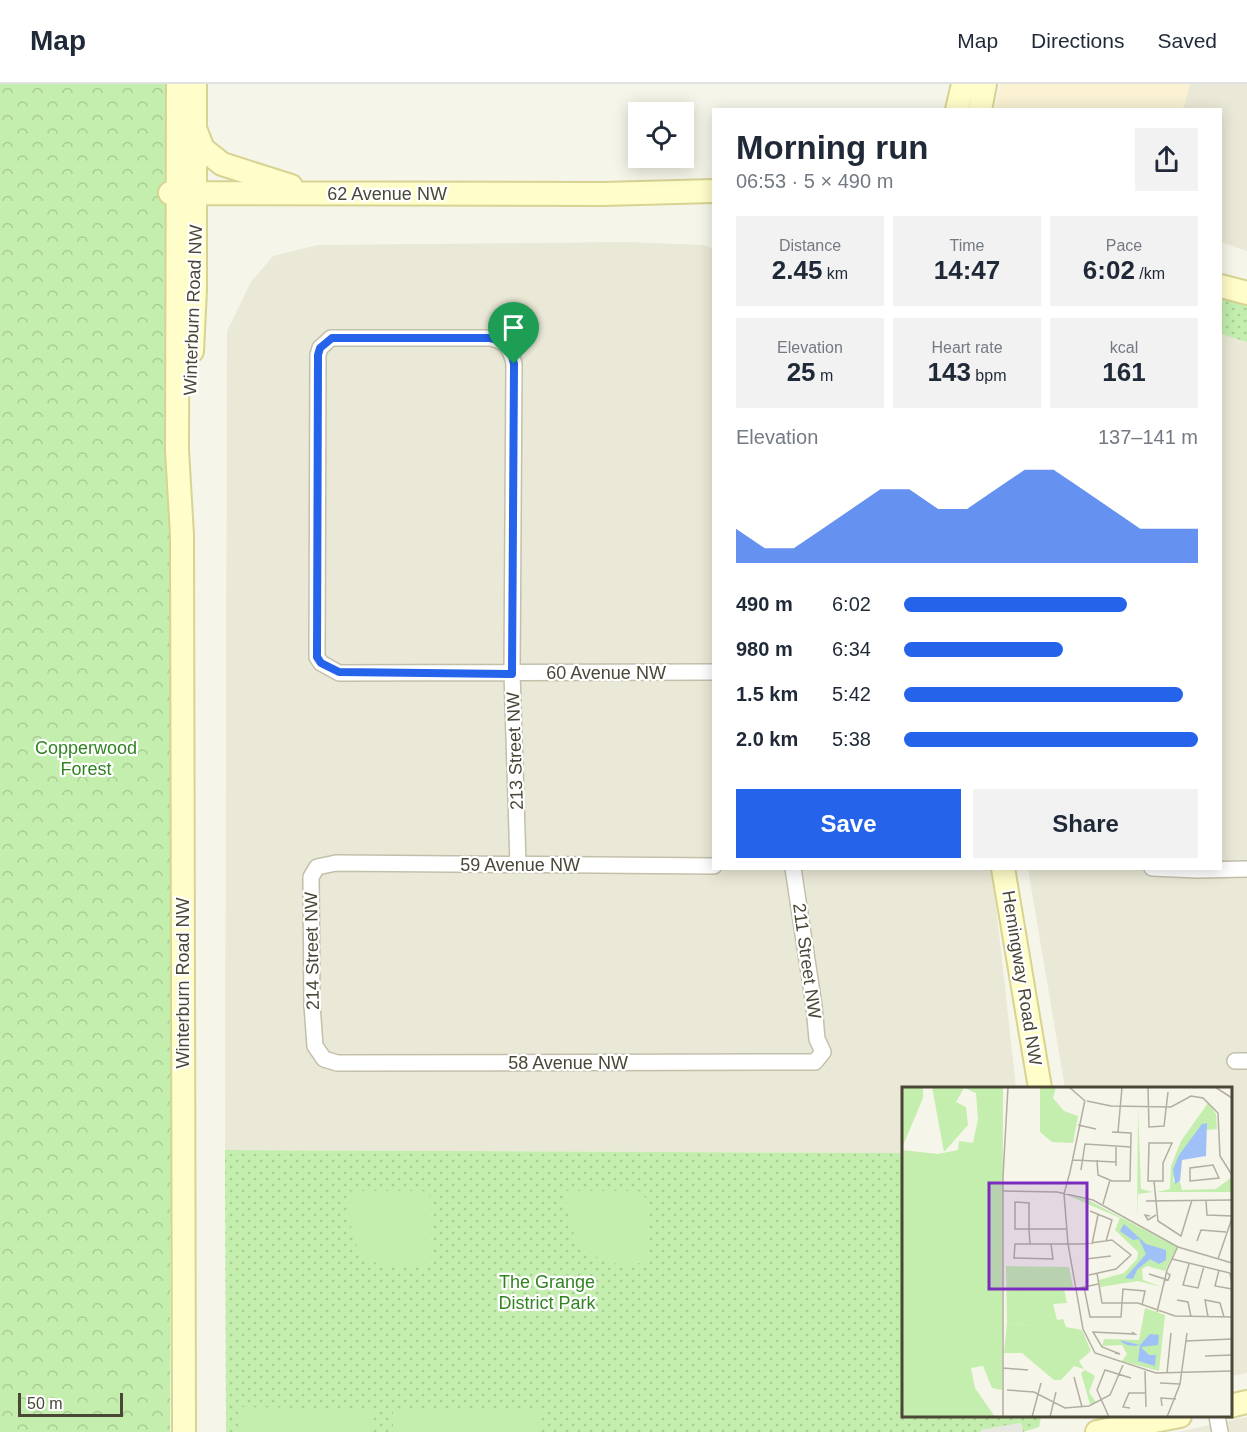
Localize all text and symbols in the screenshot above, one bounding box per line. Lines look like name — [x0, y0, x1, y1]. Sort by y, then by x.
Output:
text: Map — [30, 25, 86, 56]
text: Map — [957, 29, 998, 52]
text: Directions — [1031, 29, 1124, 52]
text: Saved — [1157, 29, 1217, 52]
map controls — [628, 102, 694, 168]
button: locate — [628, 102, 694, 168]
button: share — [1135, 128, 1198, 191]
text: Morning run — [736, 129, 928, 166]
text: 06:53 · 5 × 490 m — [736, 170, 893, 192]
street label: 62 Avenue NW — [327, 184, 447, 204]
street label: Winterburn Road NW — [180, 224, 206, 396]
text: Distance — [779, 237, 841, 254]
text: Time — [950, 237, 984, 254]
text: Pace — [1106, 237, 1142, 254]
text: 2.45 — [772, 255, 822, 285]
text: 14:47 — [934, 255, 1000, 285]
text: 6:02 — [1083, 255, 1135, 285]
text: km — [822, 265, 848, 282]
text: /km — [1135, 265, 1165, 282]
pin — [488, 302, 539, 364]
icon: arrive — [497, 311, 530, 344]
text: Elevation — [777, 339, 843, 356]
text: Heart rate — [931, 339, 1003, 356]
text: kcal — [1110, 339, 1138, 356]
text: 25 — [787, 357, 816, 387]
text: 143 — [928, 357, 971, 387]
text: 161 — [1102, 357, 1146, 387]
text: m — [816, 367, 833, 384]
text: bpm — [971, 367, 1006, 384]
text: Elevation — [736, 426, 818, 448]
text: 137–141 m — [1098, 426, 1198, 448]
text: 490 m — [736, 593, 793, 615]
text: 6:02 — [832, 593, 871, 615]
text: 980 m — [736, 638, 793, 660]
text: 6:34 — [832, 638, 871, 660]
street label: 60 Avenue NW — [546, 663, 666, 683]
text: 1.5 km — [736, 683, 798, 705]
text: 5:42 — [832, 683, 871, 705]
street label: 213 Street NW — [503, 692, 527, 810]
text: 2.0 km — [736, 728, 798, 750]
text: 5:38 — [832, 728, 871, 750]
park label: Copperwood Forest — [35, 738, 137, 779]
button: Save — [736, 789, 961, 858]
button: Share — [973, 789, 1198, 858]
street label: 59 Avenue NW — [460, 855, 580, 875]
street label: Hemingway Road NW — [998, 889, 1046, 1067]
street label: 214 Street NW — [301, 892, 323, 1010]
street label: Winterburn Road NW — [173, 897, 193, 1069]
street label: 211 Street NW — [789, 902, 825, 1020]
street label: 58 Avenue NW — [508, 1053, 628, 1073]
inset map — [902, 1087, 1232, 1417]
park label: The Grange District Park — [498, 1272, 596, 1313]
scale bar — [18, 1390, 123, 1418]
text: 50 m — [27, 1395, 63, 1412]

